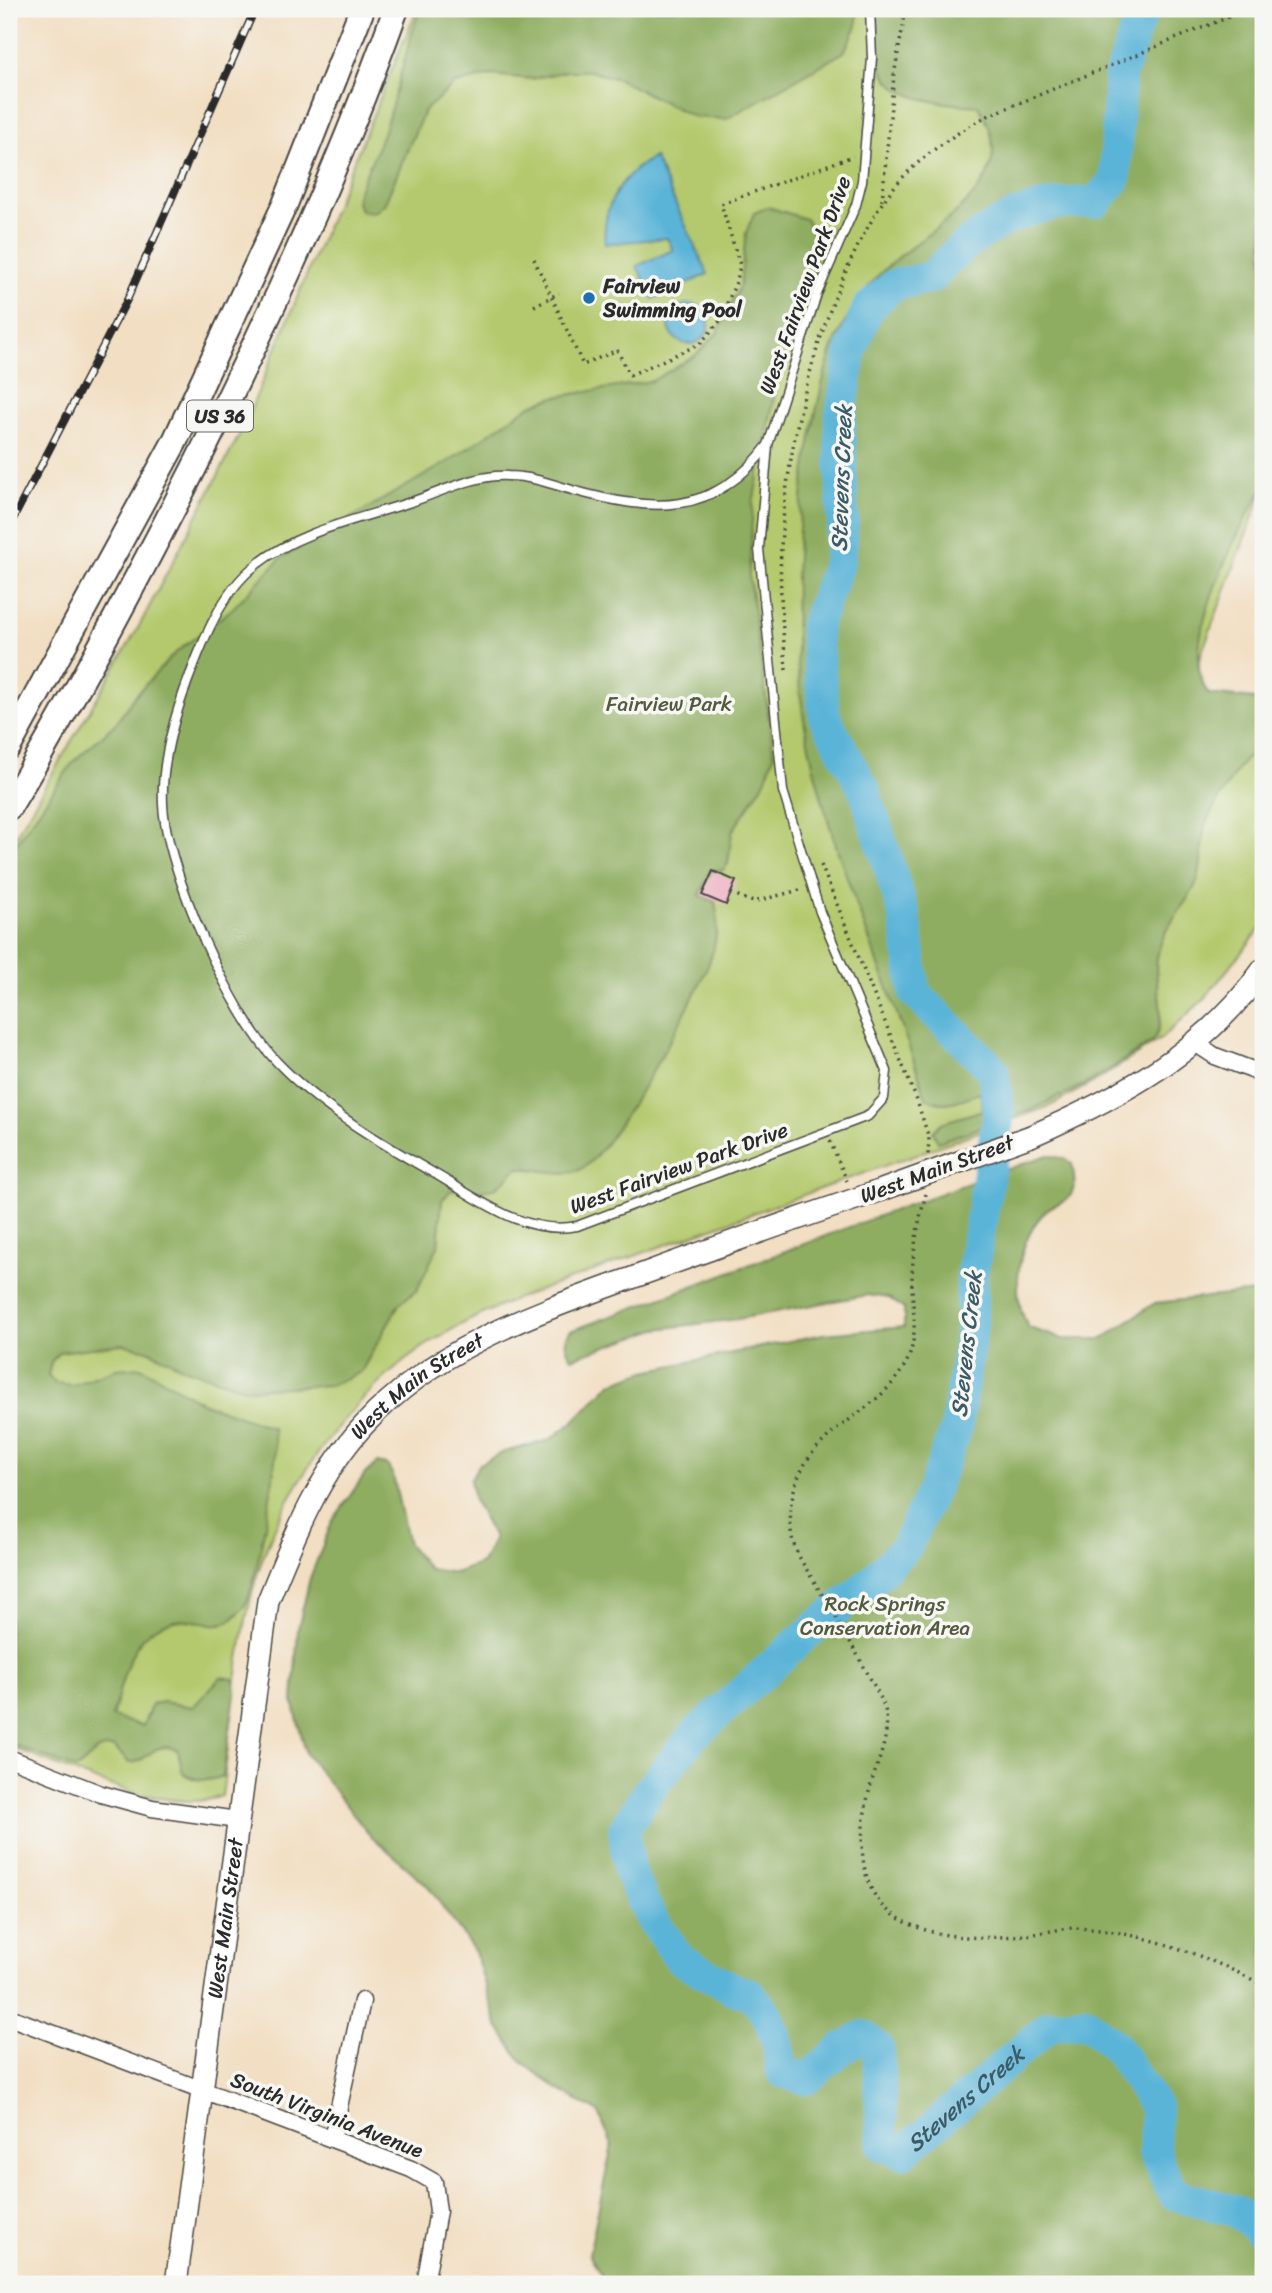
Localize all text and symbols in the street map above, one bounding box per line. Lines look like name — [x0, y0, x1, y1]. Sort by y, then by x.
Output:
street label: West Fairview Park Drive — [748, 170, 862, 400]
place label: Fairview Swimming Pool — [602, 267, 743, 329]
marker: Fairview Swimming Pool — [581, 290, 597, 306]
road number: US 36 — [187, 400, 253, 432]
water label: Stevens Creek — [818, 402, 865, 552]
park label: Fairview Park — [606, 685, 732, 723]
street label: West Fairview Park Drive — [564, 1111, 794, 1225]
street label: West Main Street — [855, 1123, 1021, 1214]
water label: Stevens Creek — [938, 1267, 995, 1419]
street label: West Main Street — [340, 1321, 492, 1448]
park label: Rock Springs Conservation Area — [800, 1585, 970, 1647]
street label: West Main Street — [196, 1834, 255, 2001]
water label: Stevens Creek — [897, 2034, 1036, 2163]
street label: South Virginia Avenue — [225, 2061, 429, 2169]

